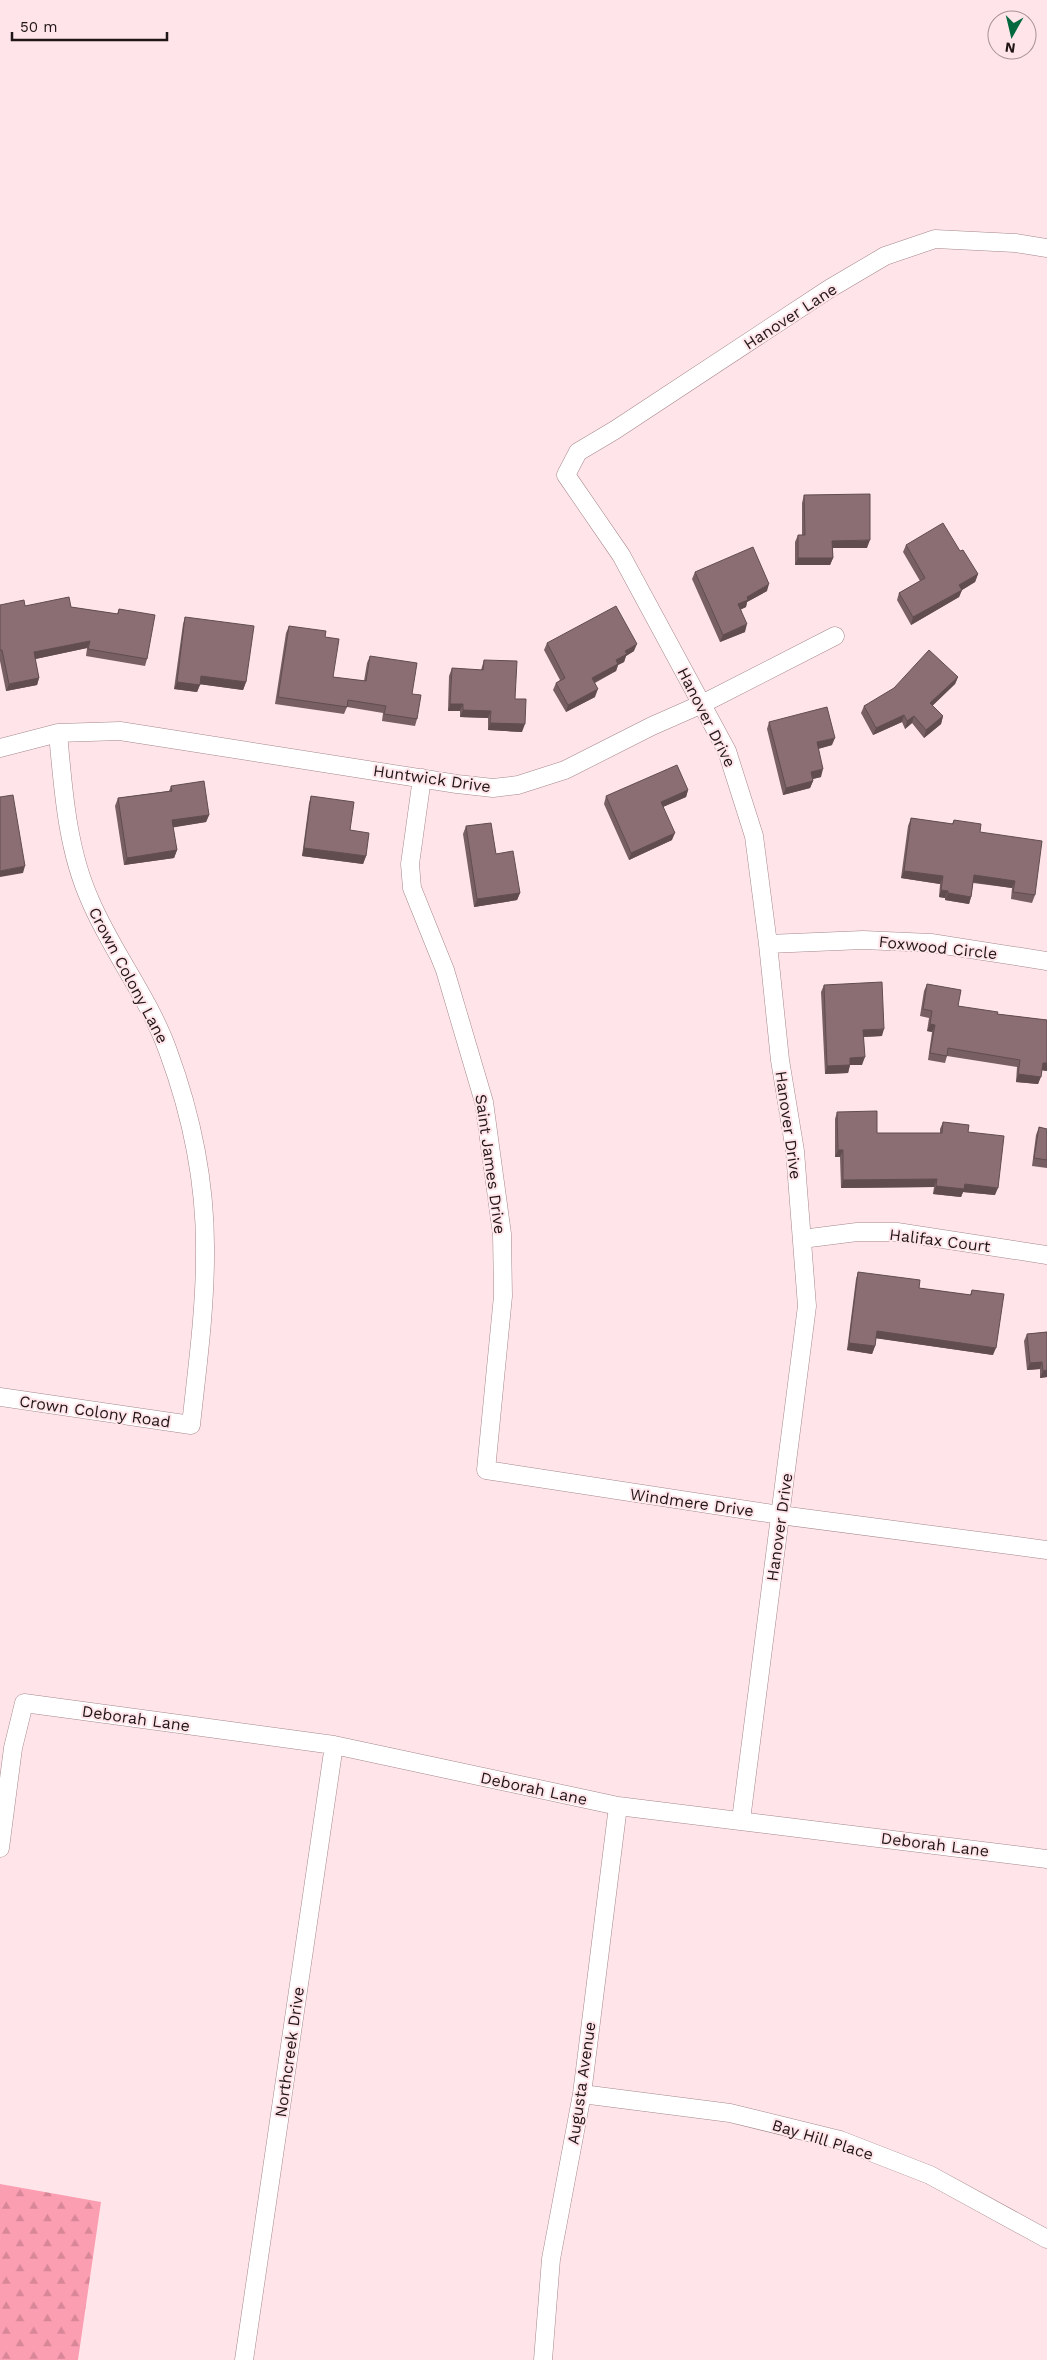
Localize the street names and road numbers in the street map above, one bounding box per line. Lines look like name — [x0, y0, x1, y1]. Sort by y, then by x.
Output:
street label: Hanover Lane — [740, 279, 840, 354]
street label: Hanover Drive — [673, 664, 740, 770]
street label: Huntwick Drive — [372, 761, 492, 796]
street label: Crown Colony Lane — [85, 904, 172, 1046]
street label: Foxwood Circle — [878, 932, 998, 963]
street label: Hanover Drive — [772, 1070, 806, 1180]
street label: Saint James Drive — [471, 1093, 510, 1235]
street label: Halifax Court — [888, 1225, 992, 1256]
street label: Crown Colony Road — [18, 1391, 172, 1432]
street label: Hanover Drive — [762, 1472, 796, 1582]
street label: Windmere Drive — [629, 1484, 755, 1521]
street label: Deborah Lane — [81, 1702, 191, 1735]
street label: Deborah Lane — [479, 1768, 589, 1809]
street label: Deborah Lane — [880, 1828, 990, 1861]
street label: Northcreek Drive — [271, 1986, 308, 2119]
street label: Augusta Avenue — [563, 2020, 600, 2146]
street label: Bay Hill Place — [770, 2115, 876, 2164]

